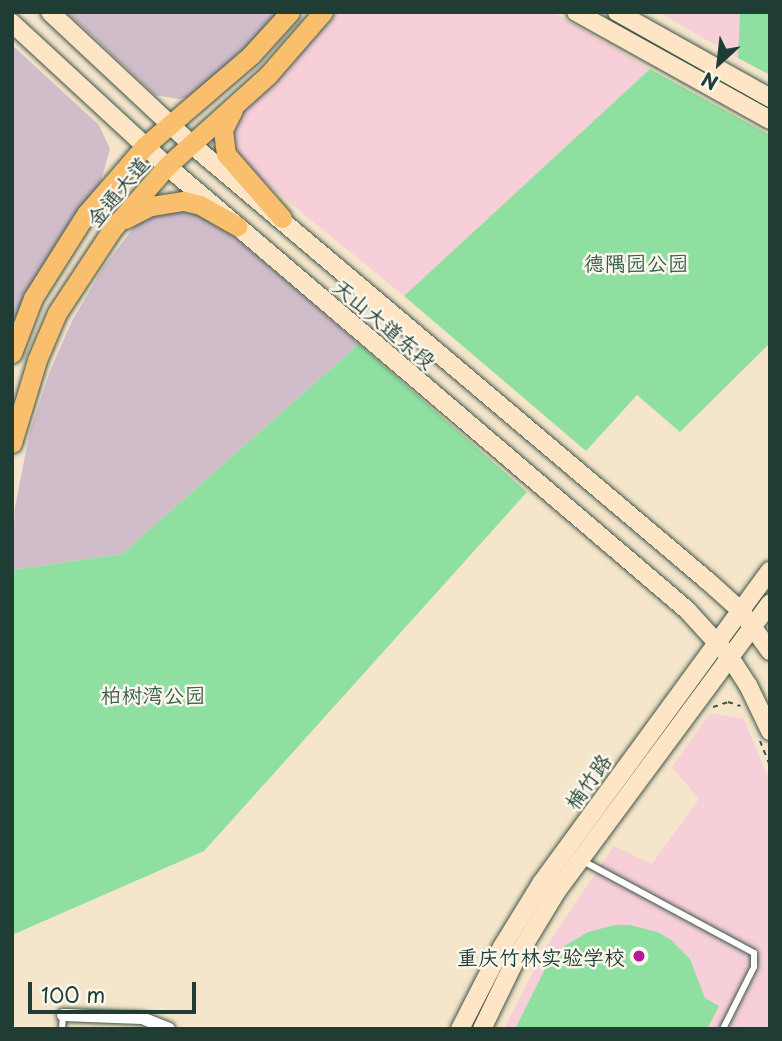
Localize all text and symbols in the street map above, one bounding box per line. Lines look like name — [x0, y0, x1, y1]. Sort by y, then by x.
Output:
north arrow — [684, 28, 754, 98]
text: N — [696, 66, 723, 98]
street label: 金通大道 — [80, 151, 154, 231]
park label: 德隅园公园 — [584, 249, 688, 275]
street label: 天山大道东段 — [329, 273, 441, 373]
park label: 柏树湾公园 — [101, 681, 205, 707]
street label: 楠竹路 — [558, 748, 616, 814]
place label: 重庆竹林实验学校 — [457, 943, 625, 969]
marker: 重庆竹林实验学校 — [631, 948, 647, 964]
scale bar — [32, 968, 200, 1012]
text: 100 m — [41, 978, 105, 1010]

